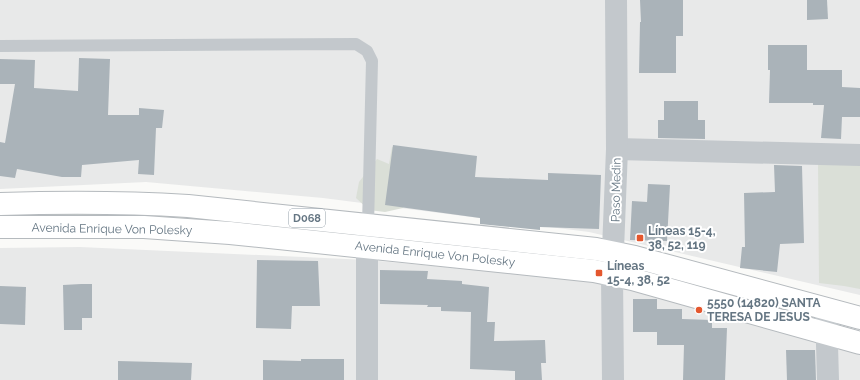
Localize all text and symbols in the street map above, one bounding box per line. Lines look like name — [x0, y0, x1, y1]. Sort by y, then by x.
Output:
street label: Paso Medin — [608, 158, 624, 222]
road number: D068 — [289, 209, 325, 227]
street label: Avenida Enrique Von Polesky — [31, 221, 193, 237]
place label: Líneas 15-4, 38, 52, 119 — [648, 224, 716, 252]
marker: Líneas 15-4, 38, 52, 119 — [635, 233, 645, 243]
street label: Avenida Enrique Von Polesky — [354, 239, 516, 269]
place label: Líneas 15-4, 38, 52 — [607, 259, 670, 287]
marker: Líneas 15-4, 38, 52 — [594, 268, 604, 278]
place label: 5550 (14820) SANTA TERESA DE JESUS — [707, 296, 821, 324]
marker: 5550 (14820) SANTA TERESA DE JESUS — [694, 305, 704, 315]

